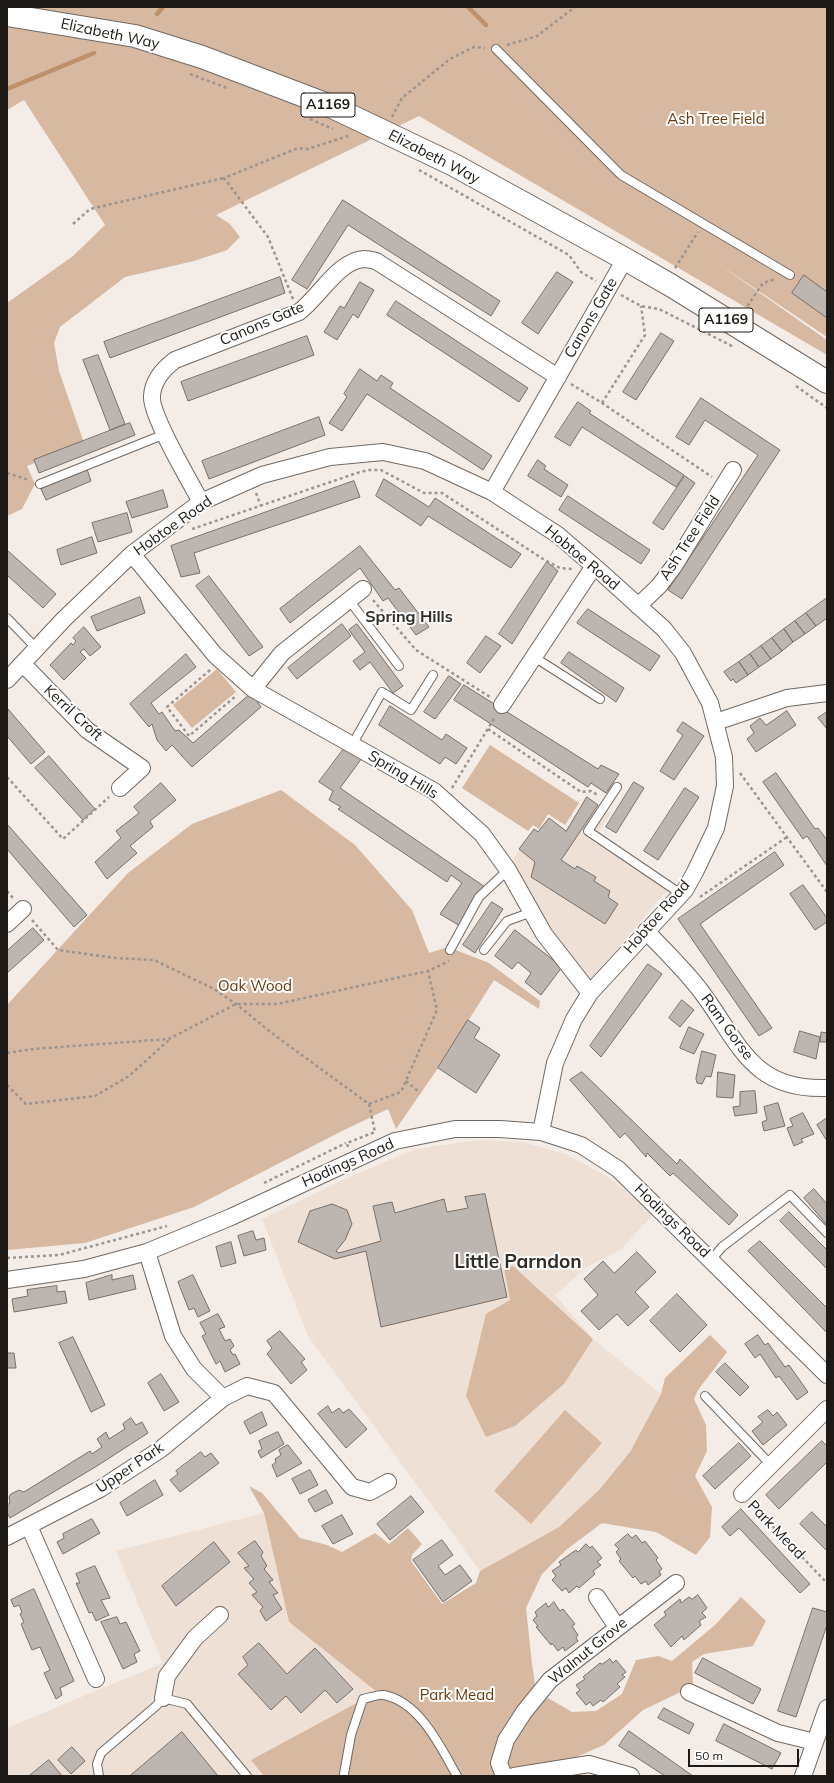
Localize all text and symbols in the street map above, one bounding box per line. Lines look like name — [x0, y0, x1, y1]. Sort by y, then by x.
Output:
street label: Elizabeth Way — [59, 15, 161, 53]
road number: A1169 — [301, 93, 355, 117]
park label: Ash Tree Field — [667, 110, 765, 128]
street label: Elizabeth Way — [385, 126, 483, 188]
street label: Canons Gate — [561, 275, 621, 361]
street label: Canons Gate — [217, 298, 307, 350]
road number: A1169 — [699, 308, 753, 332]
street label: Hobtoe Road — [130, 492, 216, 560]
street label: Ash Tree Field — [656, 492, 724, 584]
street label: Hobtoe Road — [541, 522, 623, 594]
district label: Spring Hills — [365, 607, 453, 627]
street label: Kerril Croft — [40, 681, 106, 745]
street label: Spring Hills — [365, 747, 441, 803]
street label: Hobtoe Road — [620, 877, 694, 957]
park label: Oak Wood — [218, 977, 292, 995]
street label: Ram Gorse — [697, 991, 757, 1063]
street label: Hodings Road — [299, 1135, 397, 1191]
street label: Hodings Road — [630, 1180, 714, 1262]
district label: Little Parndon — [454, 1251, 582, 1273]
street label: Upper Park — [93, 1439, 167, 1497]
street label: Park Mead — [744, 1497, 808, 1563]
street label: Walnut Grove — [545, 1614, 631, 1688]
park label: Park Mead — [420, 1686, 494, 1704]
scale bar — [690, 1741, 801, 1767]
text: 50 m — [695, 1748, 723, 1763]

